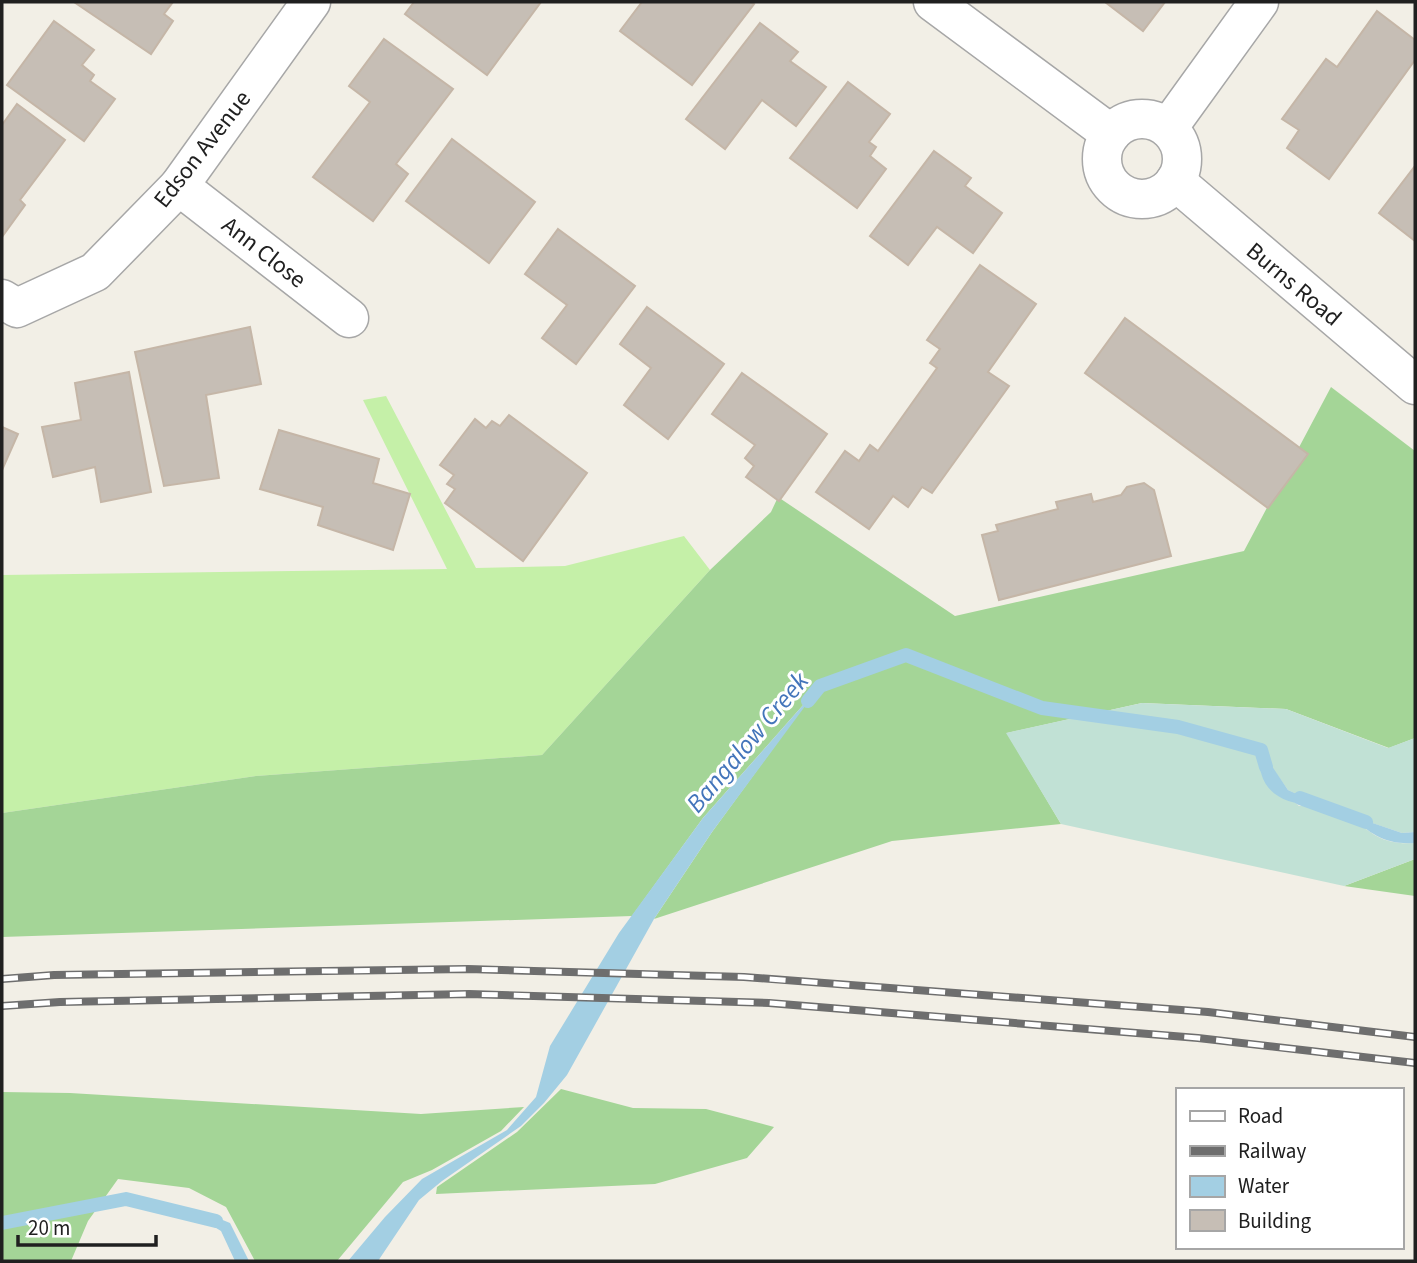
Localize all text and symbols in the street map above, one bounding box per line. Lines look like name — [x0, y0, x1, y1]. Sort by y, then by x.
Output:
street label: Edson Avenue — [145, 83, 259, 216]
street label: Ann Close — [214, 208, 313, 297]
street label: Burns Road — [1238, 234, 1349, 335]
water label: Bangalow Creek — [677, 663, 818, 821]
legend — [1176, 1088, 1403, 1249]
text: Road — [1238, 1101, 1283, 1131]
text: Railway — [1238, 1136, 1306, 1166]
text: Water — [1238, 1171, 1290, 1201]
scale bar — [18, 1204, 156, 1248]
text: Building — [1238, 1206, 1312, 1236]
text: 20 m — [28, 1213, 70, 1243]

